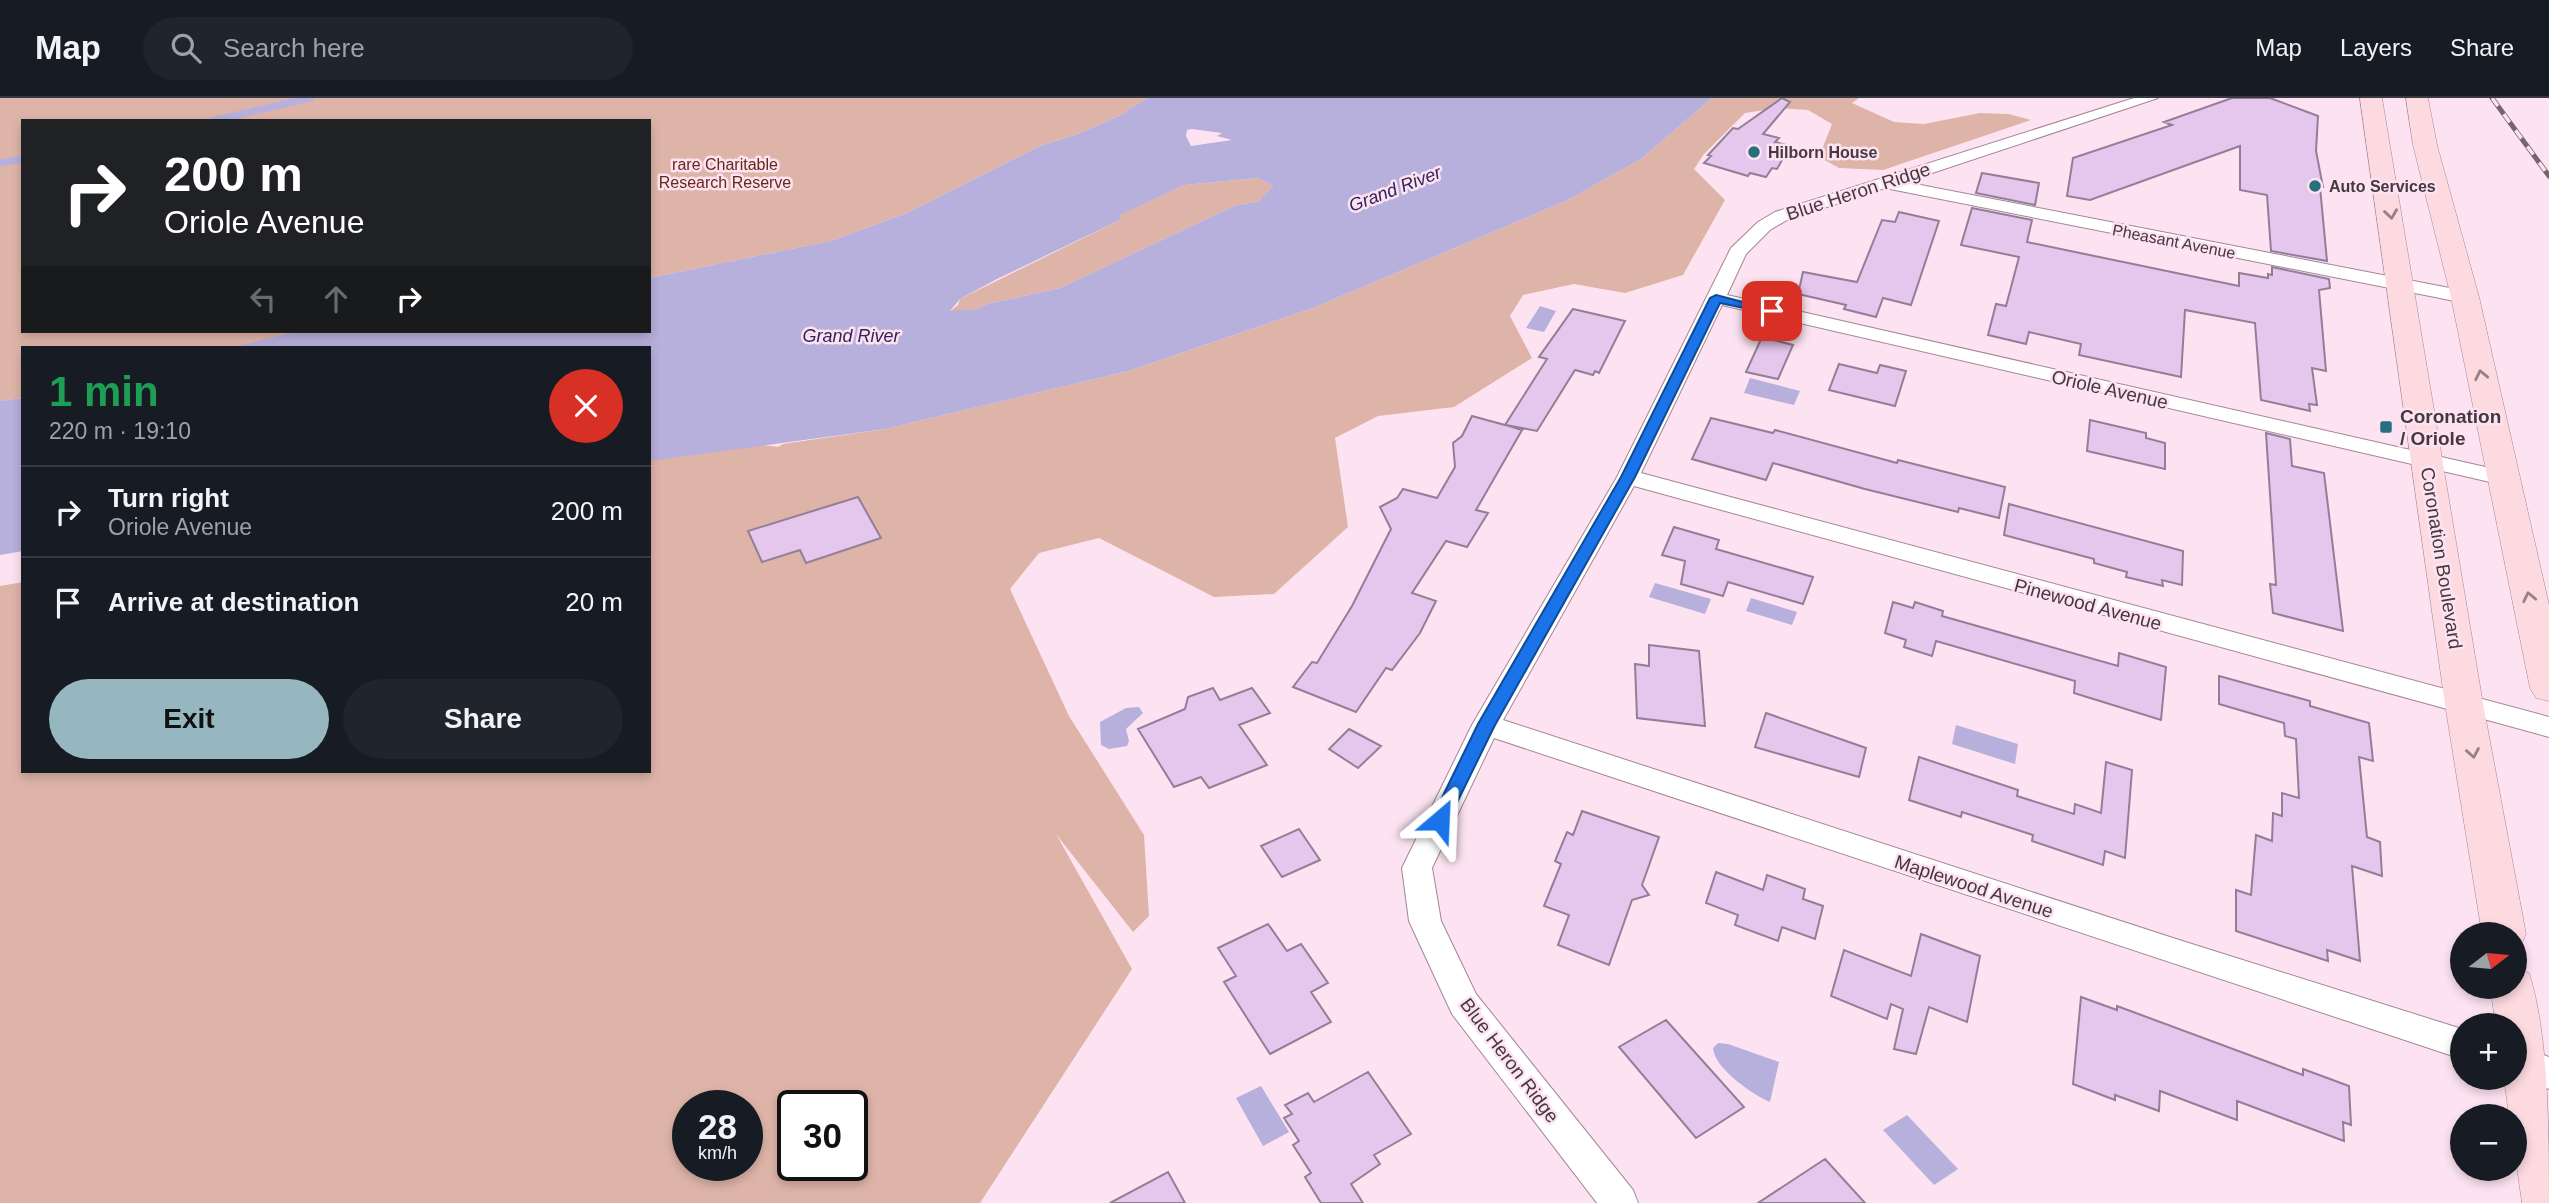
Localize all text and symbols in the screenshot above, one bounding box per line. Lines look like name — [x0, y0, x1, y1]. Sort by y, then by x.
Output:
search box — [143, 17, 633, 80]
text: Map — [35, 29, 101, 66]
icon: search — [167, 29, 205, 67]
text: Search here — [223, 33, 365, 63]
text: Map — [2255, 34, 2302, 61]
text: Layers — [2340, 34, 2412, 61]
text: Share — [2450, 34, 2514, 61]
marker: Hilborn House — [1746, 144, 1762, 160]
place label: Hilborn House — [1768, 144, 1877, 161]
icon: right — [49, 147, 140, 238]
text: 200 m — [164, 147, 303, 201]
park label: rare Charitable Research Reserve — [659, 156, 791, 191]
street label: Blue Heron Ridge — [1784, 158, 1933, 225]
water label: Grand River — [1346, 162, 1445, 216]
marker: Auto Services — [2307, 178, 2323, 194]
place label: Auto Services — [2329, 178, 2436, 195]
text: Oriole Avenue — [164, 204, 364, 240]
one-way arrow — [2383, 208, 2398, 219]
street label: Pheasant Avenue — [2111, 221, 2237, 262]
icon: left — [244, 280, 282, 318]
icon: ahead — [317, 280, 355, 318]
icon: right — [390, 280, 428, 318]
pin — [1742, 281, 1802, 341]
icon: arrive — [1753, 292, 1791, 330]
water label: Grand River — [802, 326, 901, 346]
street label: Oriole Avenue — [2050, 366, 2170, 413]
text: 1 min — [49, 368, 159, 415]
button: close — [549, 369, 623, 443]
one-way arrow — [2475, 369, 2490, 381]
place label: Coronation / Oriole — [2400, 406, 2501, 449]
text: 220 m · 19:10 — [49, 418, 191, 444]
marker: Coronation / Oriole — [2378, 419, 2394, 435]
street label: Coronation Boulevard — [2417, 466, 2466, 650]
text: Turn right — [108, 483, 229, 513]
icon: right — [49, 493, 87, 531]
text: 200 m — [551, 496, 623, 526]
text: Oriole Avenue — [108, 514, 252, 540]
street label: Pinewood Avenue — [2012, 575, 2164, 634]
icon: arrive — [49, 584, 87, 622]
text: Arrive at destination — [108, 587, 359, 617]
text: 20 m — [565, 587, 623, 617]
one-way arrow — [2523, 591, 2538, 603]
button: Exit — [49, 679, 329, 759]
button: Share — [343, 679, 623, 759]
one-way arrow — [2465, 747, 2480, 759]
position arrow — [1403, 783, 1477, 857]
street label: Maplewood Avenue — [1892, 851, 2056, 922]
north arrow — [2450, 922, 2527, 999]
map controls — [2450, 922, 2527, 1181]
street label: Blue Heron Ridge — [1456, 994, 1563, 1127]
button: + — [2450, 1013, 2527, 1090]
speed limit sign: 30 — [777, 1090, 868, 1181]
button: − — [2450, 1104, 2527, 1181]
text: 28 — [698, 1107, 737, 1146]
text: km/h — [698, 1143, 737, 1163]

